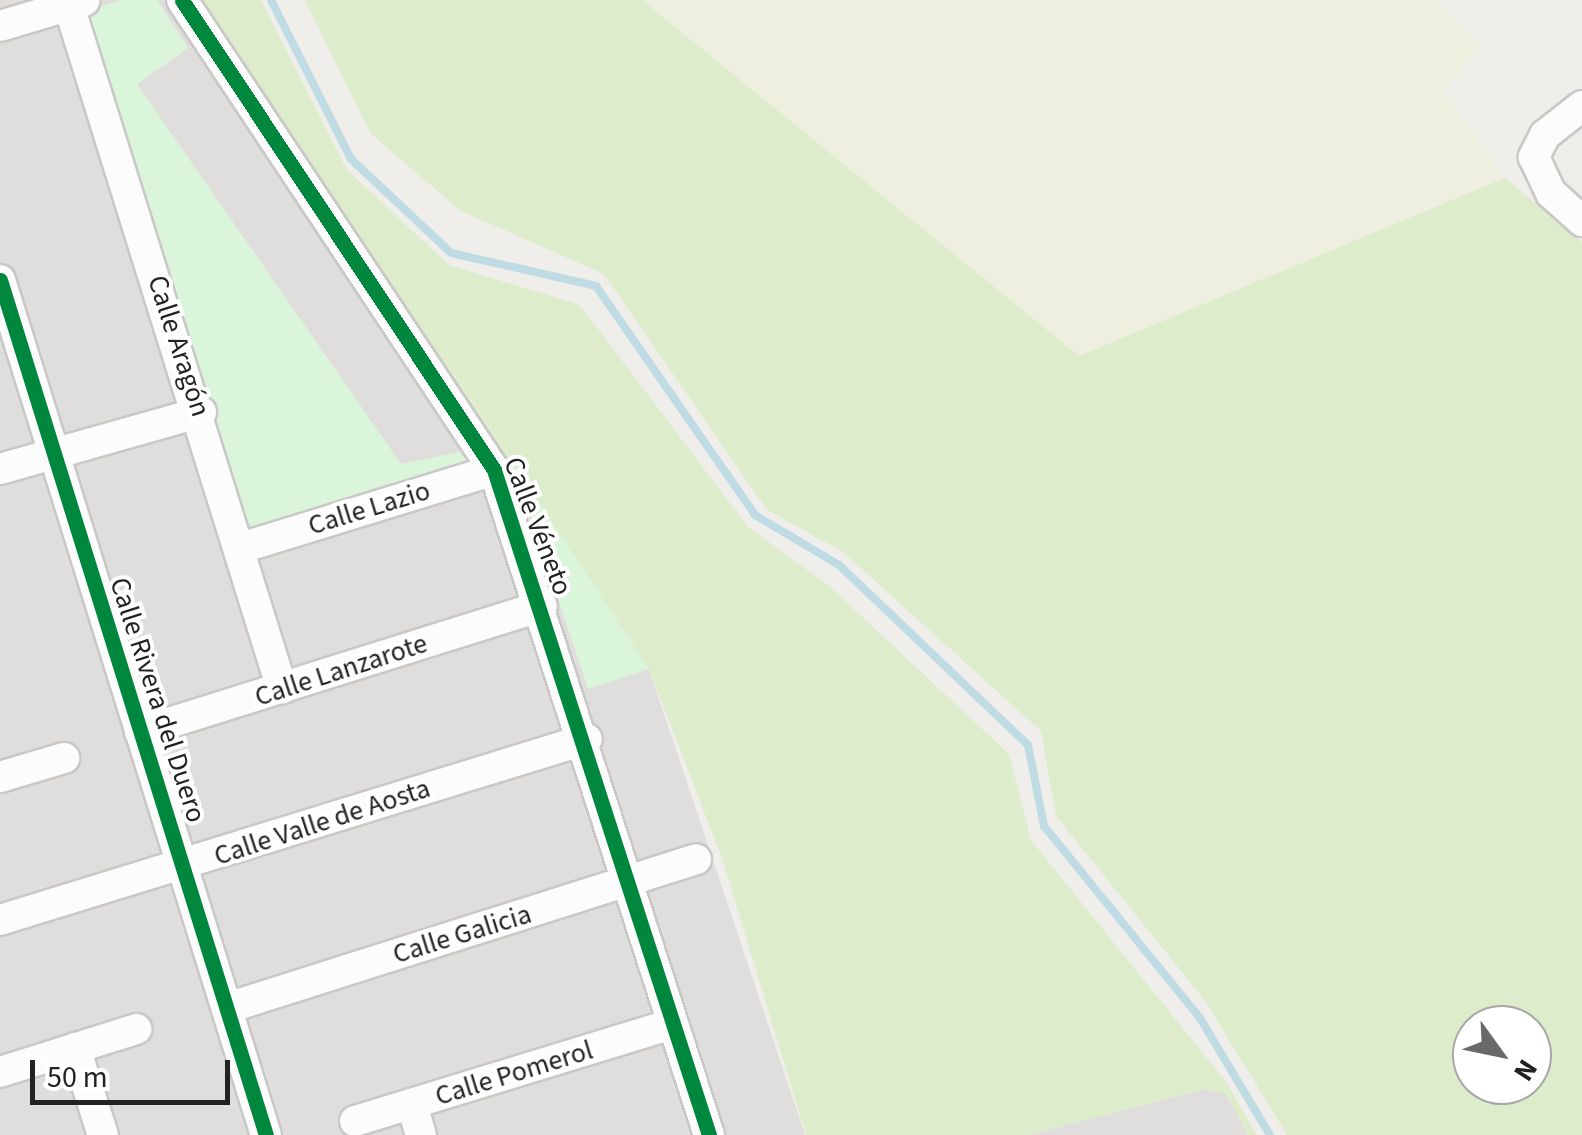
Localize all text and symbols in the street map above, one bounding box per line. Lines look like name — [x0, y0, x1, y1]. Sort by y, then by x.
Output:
street label: Calle Aragón — [140, 271, 218, 421]
street label: Calle Véneto — [496, 452, 580, 600]
street label: Calle Lazio — [304, 474, 434, 542]
street label: Calle Rivera del Duero — [103, 573, 213, 827]
street label: Calle Lanzarote — [251, 626, 431, 714]
street label: Calle Valle de Aosta — [210, 771, 434, 873]
street label: Calle Galicia — [389, 897, 535, 971]
north arrow — [1452, 1005, 1552, 1105]
street label: Calle Pomerol — [431, 1033, 597, 1113]
scale bar — [35, 1040, 235, 1102]
text: N — [1504, 1052, 1547, 1089]
text: 50 m — [47, 1056, 108, 1099]

